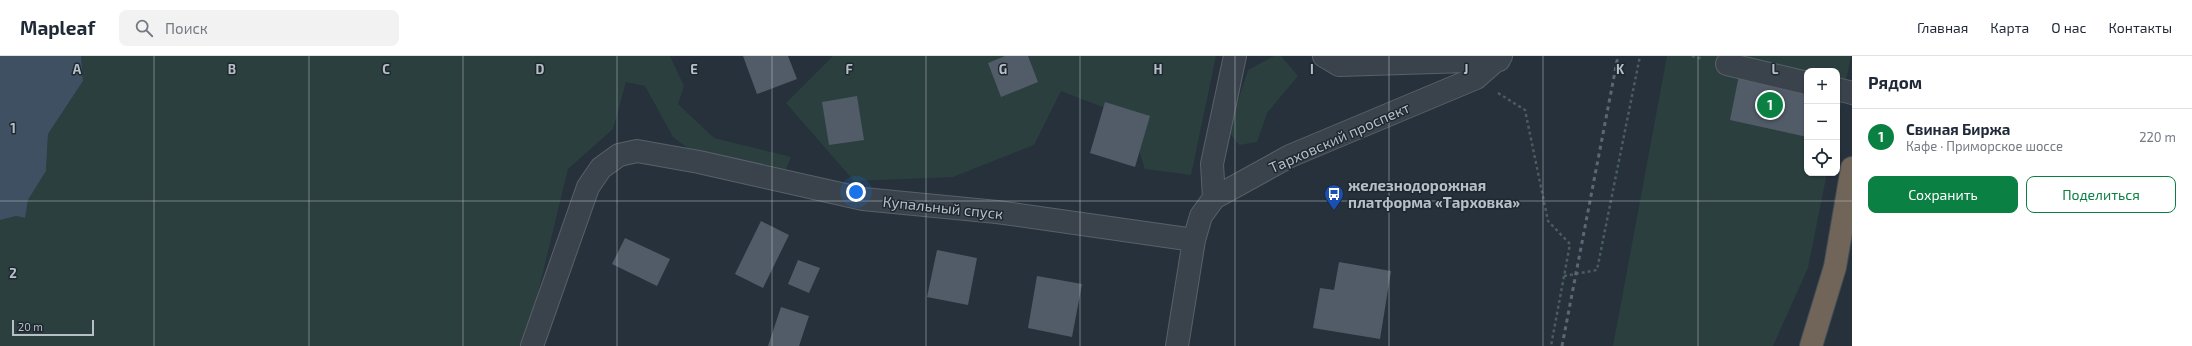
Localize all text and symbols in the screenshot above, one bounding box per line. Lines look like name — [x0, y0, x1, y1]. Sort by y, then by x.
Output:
search box — [119, 10, 399, 46]
text: Mapleaf — [20, 16, 95, 39]
icon: search — [133, 17, 155, 39]
text: Поиск — [165, 19, 208, 37]
text: Главная — [1917, 19, 1968, 36]
text: Карта — [1990, 19, 2029, 36]
text: О нас — [2051, 19, 2087, 36]
text: Контакты — [2109, 19, 2172, 36]
text: A — [73, 61, 82, 77]
text: B — [228, 61, 236, 77]
text: C — [382, 61, 390, 77]
text: D — [536, 61, 545, 77]
text: E — [690, 61, 698, 77]
text: F — [845, 61, 853, 77]
text: G — [999, 61, 1007, 77]
text: H — [1154, 61, 1163, 77]
text: I — [1310, 61, 1314, 77]
text: J — [1464, 61, 1468, 77]
text: K — [1616, 61, 1625, 77]
text: L — [1772, 61, 1779, 77]
map controls — [1804, 68, 1840, 176]
button: + — [1804, 68, 1840, 104]
text: Рядом — [1868, 72, 1922, 92]
pin: 1 — [1757, 90, 1783, 120]
street label: Тарховский проспект — [1266, 98, 1412, 176]
button: − — [1804, 104, 1840, 140]
text: 1 — [10, 120, 16, 136]
text: Свиная Биржа — [1906, 120, 2010, 138]
text: 1 — [1878, 129, 1884, 145]
text: 220 m — [2139, 129, 2176, 145]
text: Кафе · Приморское шоссе — [1906, 138, 2063, 154]
button: locate — [1804, 140, 1840, 176]
place label: железнодорожная платформа «Тарховка» — [1348, 176, 1520, 211]
button: Сохранить — [1868, 176, 2018, 213]
button: Поделиться — [2026, 176, 2176, 213]
your location — [846, 182, 866, 202]
bus stop icon: железнодорожная платформа «Тарховка» — [1323, 183, 1345, 211]
street label: Купальный спуск — [882, 192, 1004, 223]
text: 2 — [9, 265, 17, 281]
scale bar — [12, 318, 94, 337]
text: 20 m — [18, 320, 43, 333]

